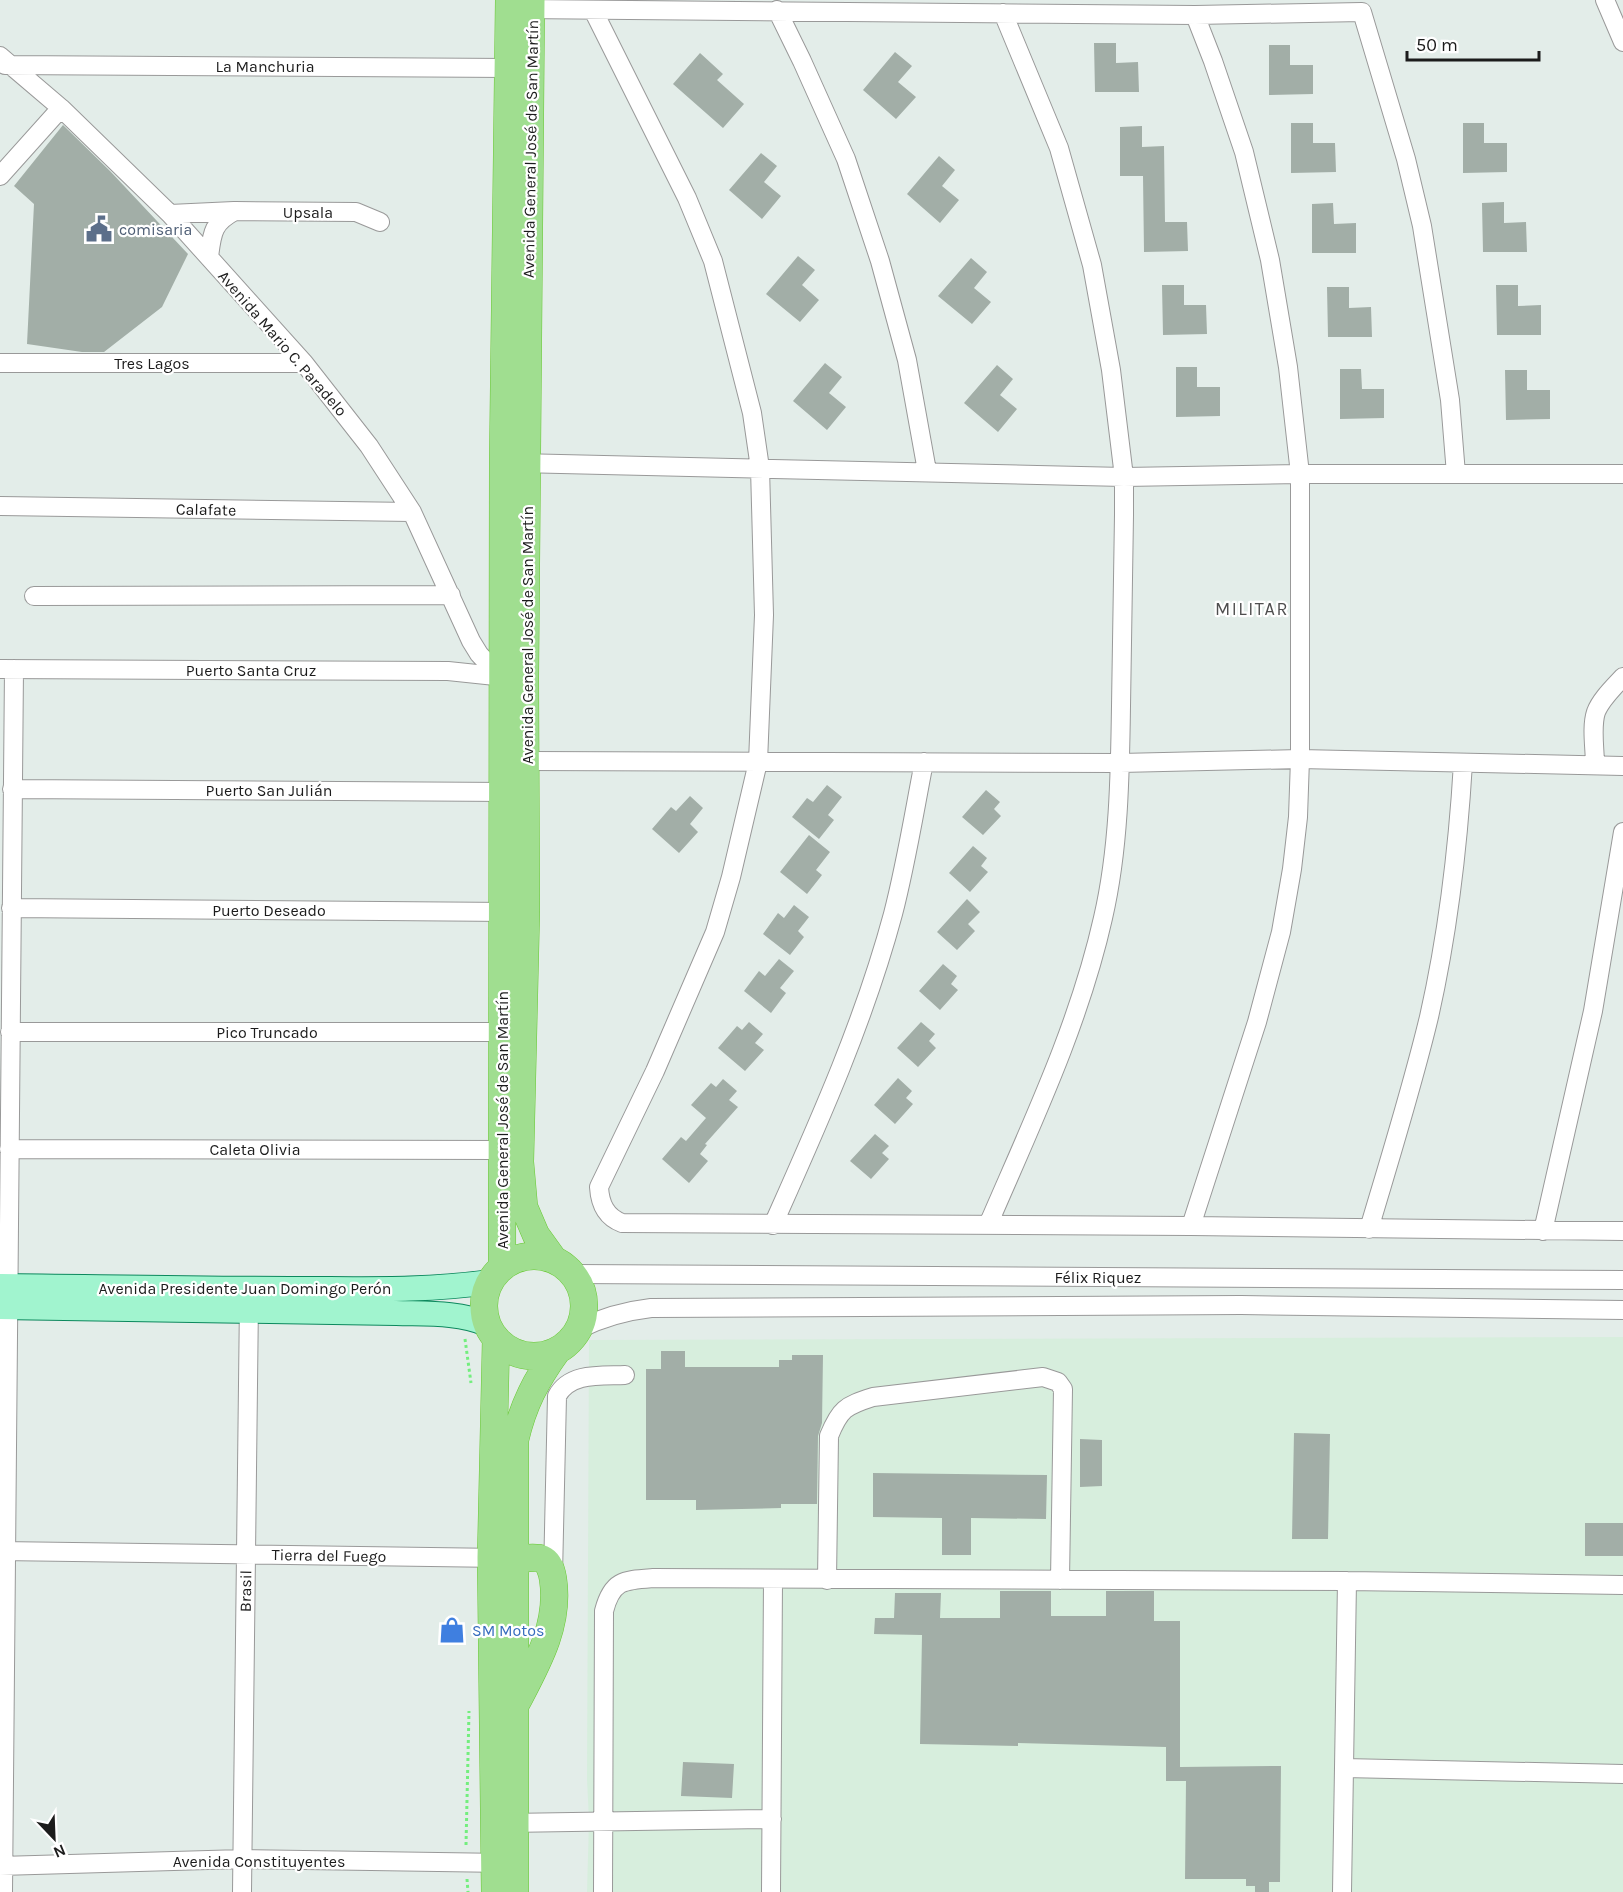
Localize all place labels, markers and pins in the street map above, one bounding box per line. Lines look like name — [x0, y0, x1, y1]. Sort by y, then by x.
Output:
public building icon: comisaria — [84, 214, 114, 244]
place label: comisaria — [119, 220, 192, 239]
shop icon: SM Motos — [437, 1615, 467, 1645]
place label: SM Motos — [472, 1621, 545, 1640]

